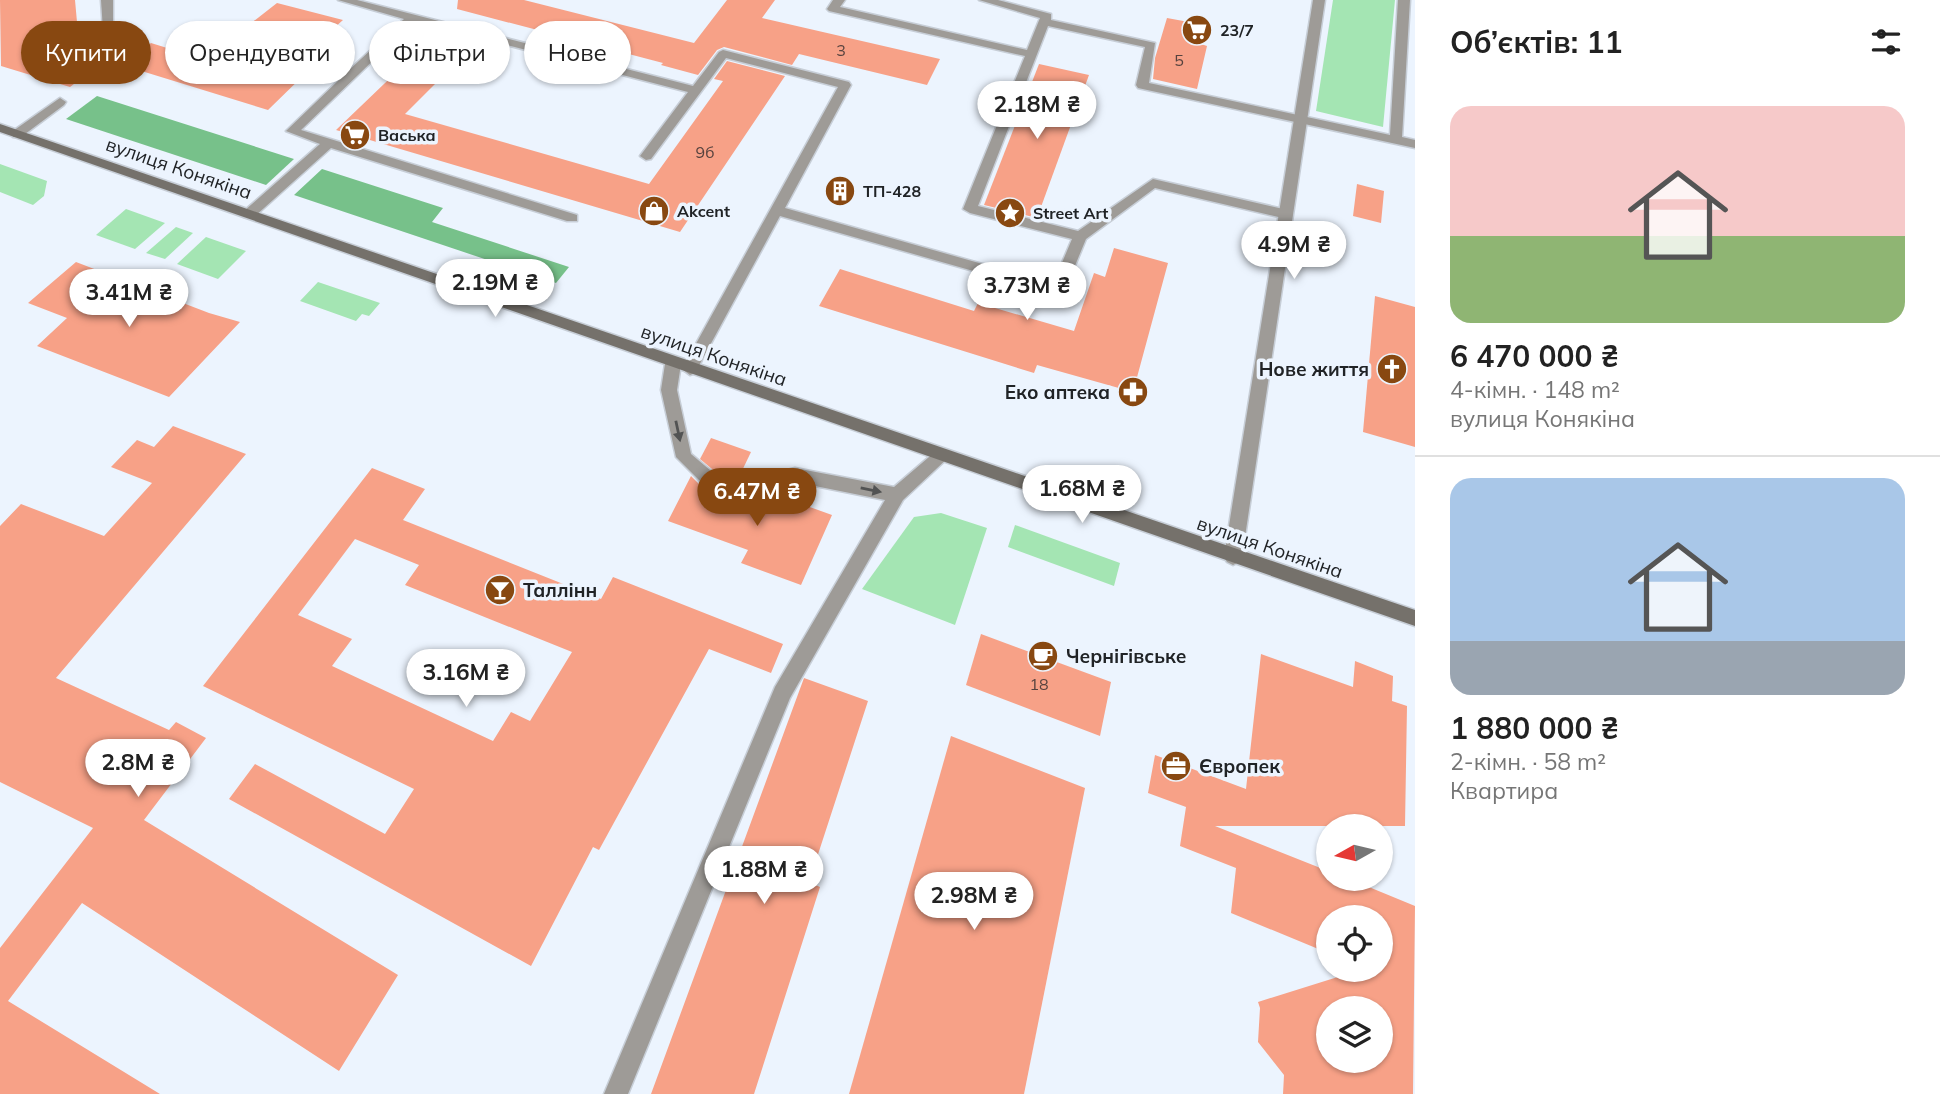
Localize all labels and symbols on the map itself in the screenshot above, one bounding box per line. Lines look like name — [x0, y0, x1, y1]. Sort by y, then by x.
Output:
supermarket icon: 23/7 — [1180, 13, 1214, 47]
place label: 23/7 — [1220, 20, 1254, 40]
house number: 3 — [836, 40, 846, 60]
house number: 5 — [1174, 50, 1184, 70]
pin: 2.18M ₴ — [972, 82, 1102, 141]
supermarket icon: Васька — [338, 118, 372, 152]
place label: Васька — [378, 125, 436, 145]
street label: вулиця Конякіна — [103, 132, 255, 204]
house number: 9б — [696, 142, 714, 162]
building icon: ТП-428 — [823, 174, 857, 208]
place label: ТП-428 — [863, 181, 921, 201]
shop icon: Akcent — [637, 194, 671, 228]
place icon: Street Art — [993, 196, 1027, 230]
place label: Akcent — [677, 201, 730, 221]
place label: Street Art — [1033, 203, 1108, 223]
pin: 4.9M ₴ — [1237, 222, 1351, 281]
pin: 2.19M ₴ — [430, 260, 560, 319]
pin: 3.73M ₴ — [962, 262, 1092, 322]
pin: 3.41M ₴ — [64, 270, 194, 329]
street label: вулиця Конякіна — [638, 319, 790, 391]
church icon: Нове життя — [1375, 352, 1409, 386]
place label: Нове життя — [1259, 357, 1369, 381]
pharmacy icon: Еко аптека — [1116, 375, 1150, 409]
place label: Еко аптека — [1005, 380, 1110, 404]
one-way arrow — [673, 420, 684, 442]
pin: 1.68M ₴ — [1017, 466, 1147, 525]
pin: 6.47M ₴ — [692, 468, 822, 528]
one-way arrow — [860, 485, 882, 496]
street label: вулиця Конякіна — [1194, 511, 1346, 583]
bar icon: Таллінн — [483, 573, 517, 607]
place label: Таллінн — [523, 578, 597, 602]
cafe icon: Чернігівське — [1026, 639, 1060, 673]
place label: Чернігівське — [1066, 644, 1186, 668]
pin: 3.16M ₴ — [401, 650, 531, 709]
house number: 18 — [1029, 674, 1049, 694]
pin: 2.8M ₴ — [81, 740, 195, 799]
office icon: Європек — [1159, 749, 1193, 783]
place label: Європек — [1199, 754, 1280, 778]
north arrow — [1316, 814, 1393, 891]
pin: 1.88M ₴ — [699, 846, 829, 906]
pin: 2.98M ₴ — [909, 872, 1039, 932]

